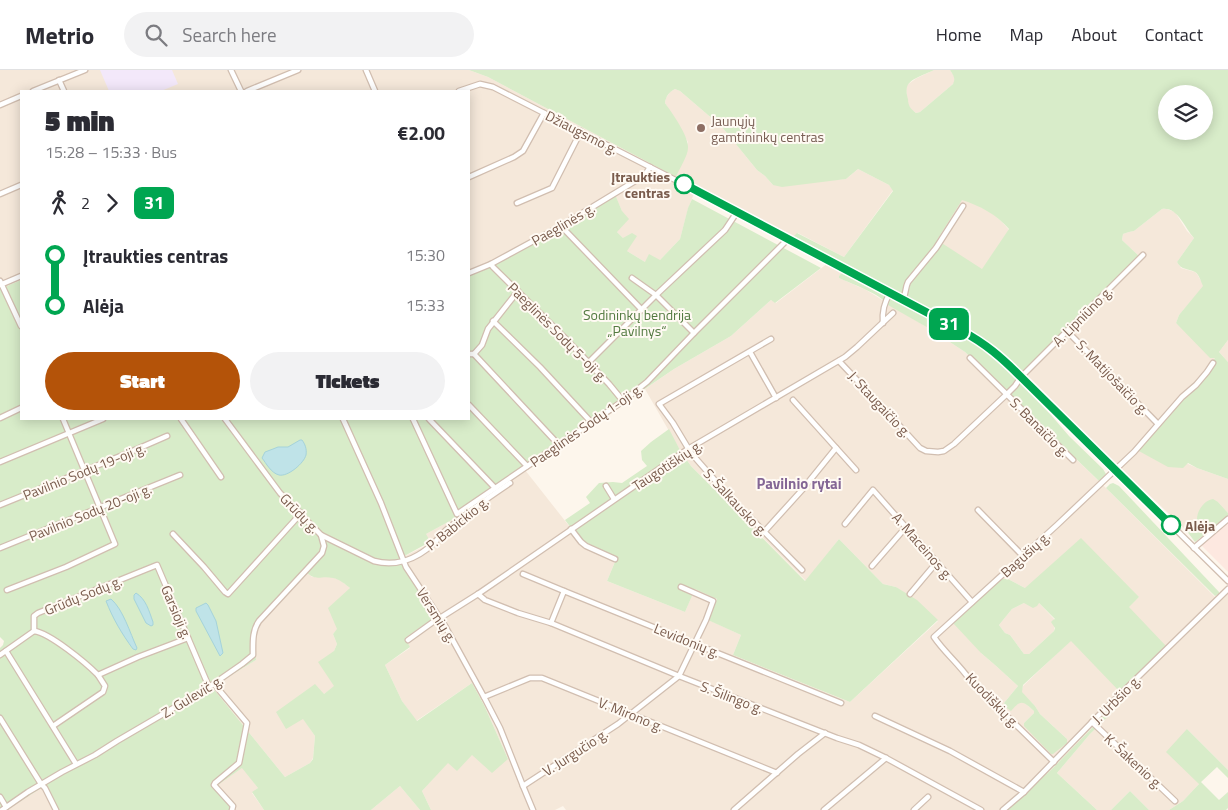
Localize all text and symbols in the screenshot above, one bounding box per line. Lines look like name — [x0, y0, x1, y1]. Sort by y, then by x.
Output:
search box — [124, 12, 474, 57]
text: Metrio — [25, 17, 94, 53]
text: Search here — [182, 20, 277, 49]
icon: search — [142, 21, 170, 49]
text: Home — [936, 21, 982, 48]
text: Map — [1010, 21, 1043, 48]
text: About — [1071, 21, 1117, 48]
text: Contact — [1145, 21, 1203, 48]
map controls — [1158, 85, 1213, 140]
button: layers — [1158, 85, 1213, 140]
text: 5 min — [45, 99, 115, 142]
street label: Džiaugsmo g. — [542, 105, 622, 159]
place label: Jaunųjų gamtininkų centras — [711, 110, 824, 147]
text: €2.00 — [398, 118, 445, 147]
marker: Jaunųjų gamtininkų centras — [695, 122, 707, 134]
text: 15:28 – 15:33 · Bus — [45, 140, 177, 164]
place label: Įtraukties centras — [611, 166, 670, 203]
marker: Įtraukties centras — [674, 174, 694, 194]
icon: walk — [45, 189, 73, 217]
icon: forward — [98, 189, 126, 217]
text: 31 — [144, 189, 164, 216]
text: 2 — [81, 191, 90, 215]
street label: Paeglinės g. — [527, 197, 599, 251]
text: Įtraukties centras — [83, 241, 228, 270]
text: 15:30 — [406, 243, 445, 267]
street label: Paeglinės Sodų 5-oji g. — [503, 277, 613, 387]
street label: A. Lipniūno g. — [1047, 281, 1117, 351]
text: Alėja — [83, 291, 124, 320]
text: 15:33 — [406, 293, 445, 317]
park label: Sodininkų bendrija „Pavilnys“ — [583, 304, 691, 341]
line badge: 31 — [926, 308, 972, 340]
text: 31 — [939, 310, 959, 337]
street label: S. Matijošaičio g. — [1072, 335, 1154, 419]
button: Start — [45, 352, 240, 410]
button: Tickets — [250, 352, 445, 410]
street label: J. Staugaičio g. — [844, 366, 916, 442]
street label: Paeglinės Sodų 1-oji g. — [525, 378, 647, 472]
street label: S. Banaičio g. — [1005, 392, 1075, 462]
street label: Taugotiškių g. — [628, 434, 706, 496]
street label: Pavilnio Sodų 19-oji g. — [19, 437, 149, 505]
street label: S. Šalkausko g. — [699, 463, 773, 541]
district label: Pavilnio rytai — [756, 472, 842, 495]
street label: Pavilnio Sodų 20-oji g. — [25, 478, 155, 546]
street label: Grūdų g. — [275, 488, 325, 538]
street label: P. Babickio g. — [421, 491, 493, 555]
street label: A. Maceinos g. — [887, 507, 959, 585]
marker: Alėja — [1161, 515, 1181, 535]
place label: Alėja — [1185, 515, 1215, 536]
street label: Bagušių g. — [995, 526, 1055, 582]
street label: Grūdų Sodų g. — [41, 570, 125, 620]
street label: Garsioji g. — [156, 582, 198, 642]
street label: Versmių g. — [412, 583, 462, 647]
street label: Levidonių g. — [651, 617, 723, 663]
street label: Kuodiškių g. — [961, 667, 1025, 733]
street label: Z. Gulevič g. — [157, 669, 227, 723]
street label: J. Urbšio g. — [1087, 670, 1145, 728]
street label: S. Šilingo g. — [697, 675, 767, 719]
street label: V. Mirono g. — [595, 691, 667, 737]
street label: V. Jurgučio g. — [538, 723, 612, 781]
street label: K. Šakenio g. — [1100, 728, 1168, 794]

